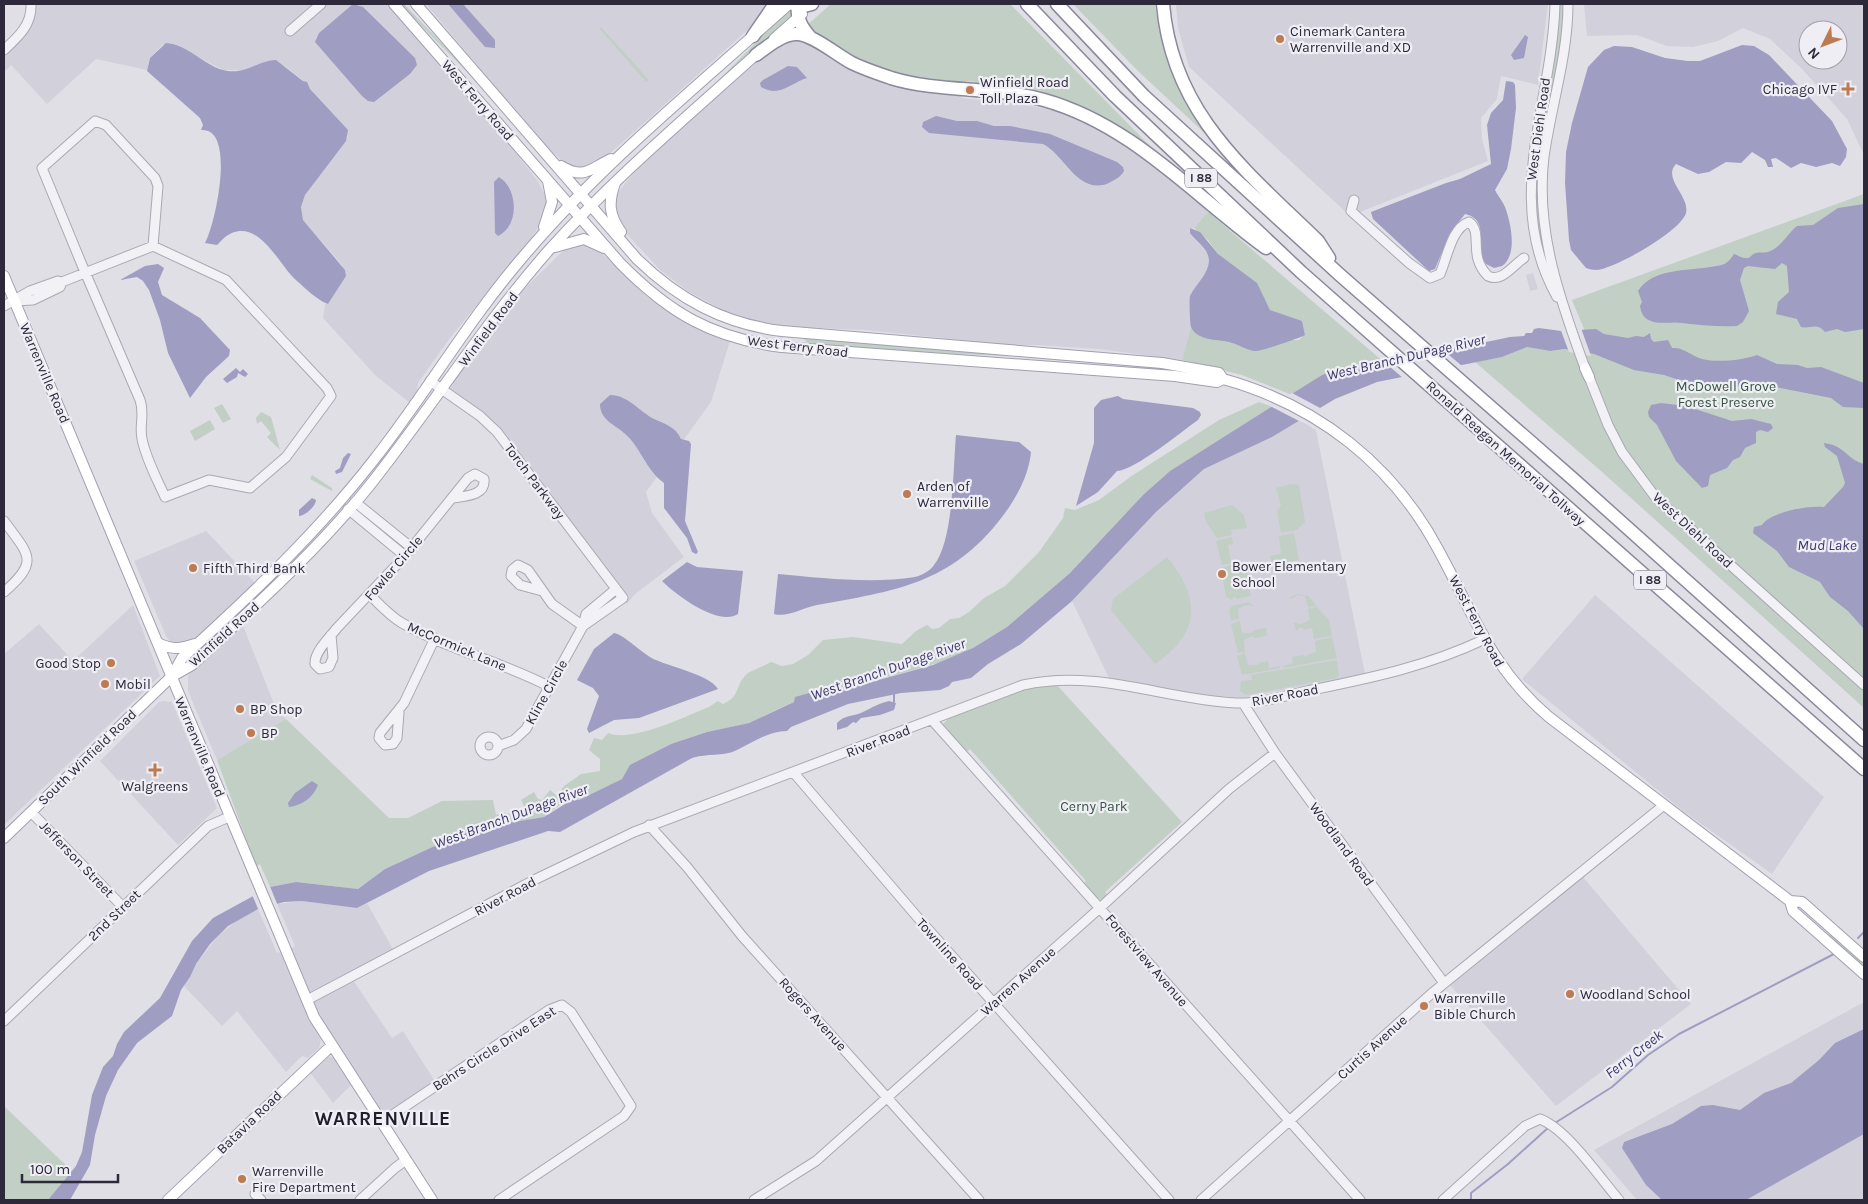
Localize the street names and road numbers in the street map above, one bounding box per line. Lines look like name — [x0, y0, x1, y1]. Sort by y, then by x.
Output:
street label: West Ferry Road — [438, 56, 517, 144]
street label: West Diehl Road — [1523, 77, 1554, 182]
road number: I 88 — [1185, 168, 1217, 188]
street label: Winfield Road — [455, 289, 522, 370]
street label: Warrenville Road — [16, 320, 73, 426]
street label: West Ferry Road — [747, 332, 849, 361]
street label: Ronald Reagan Memorial Tollway — [1422, 377, 1589, 530]
street label: Torch Parkway — [501, 440, 569, 523]
street label: West Diehl Road — [1649, 489, 1736, 572]
street label: Fowler Circle — [361, 532, 426, 604]
road number: I 88 — [1634, 570, 1666, 590]
street label: West Ferry Road — [1445, 572, 1508, 670]
street label: Winfield Road — [186, 598, 263, 670]
street label: McCormick Lane — [405, 618, 509, 675]
street label: Kline Circle — [522, 657, 571, 728]
street label: River Road — [1250, 681, 1320, 710]
street label: Warrenville Road — [171, 694, 228, 800]
street label: South Winfield Road — [34, 706, 140, 809]
street label: River Road — [844, 721, 913, 762]
street label: Woodland Road — [1305, 799, 1378, 890]
street label: Jefferson Street — [36, 818, 117, 901]
street label: River Road — [471, 873, 539, 920]
street label: 2nd Street — [84, 886, 144, 945]
street label: Forestview Avenue — [1102, 910, 1192, 1010]
street label: Townline Road — [913, 915, 987, 994]
street label: Warren Avenue — [977, 943, 1059, 1019]
street label: Rogers Avenue — [775, 974, 850, 1055]
street label: Behrs Circle Drive East — [429, 1002, 559, 1095]
street label: Curtis Avenue — [1334, 1012, 1411, 1083]
street label: Batavia Road — [213, 1087, 285, 1158]

